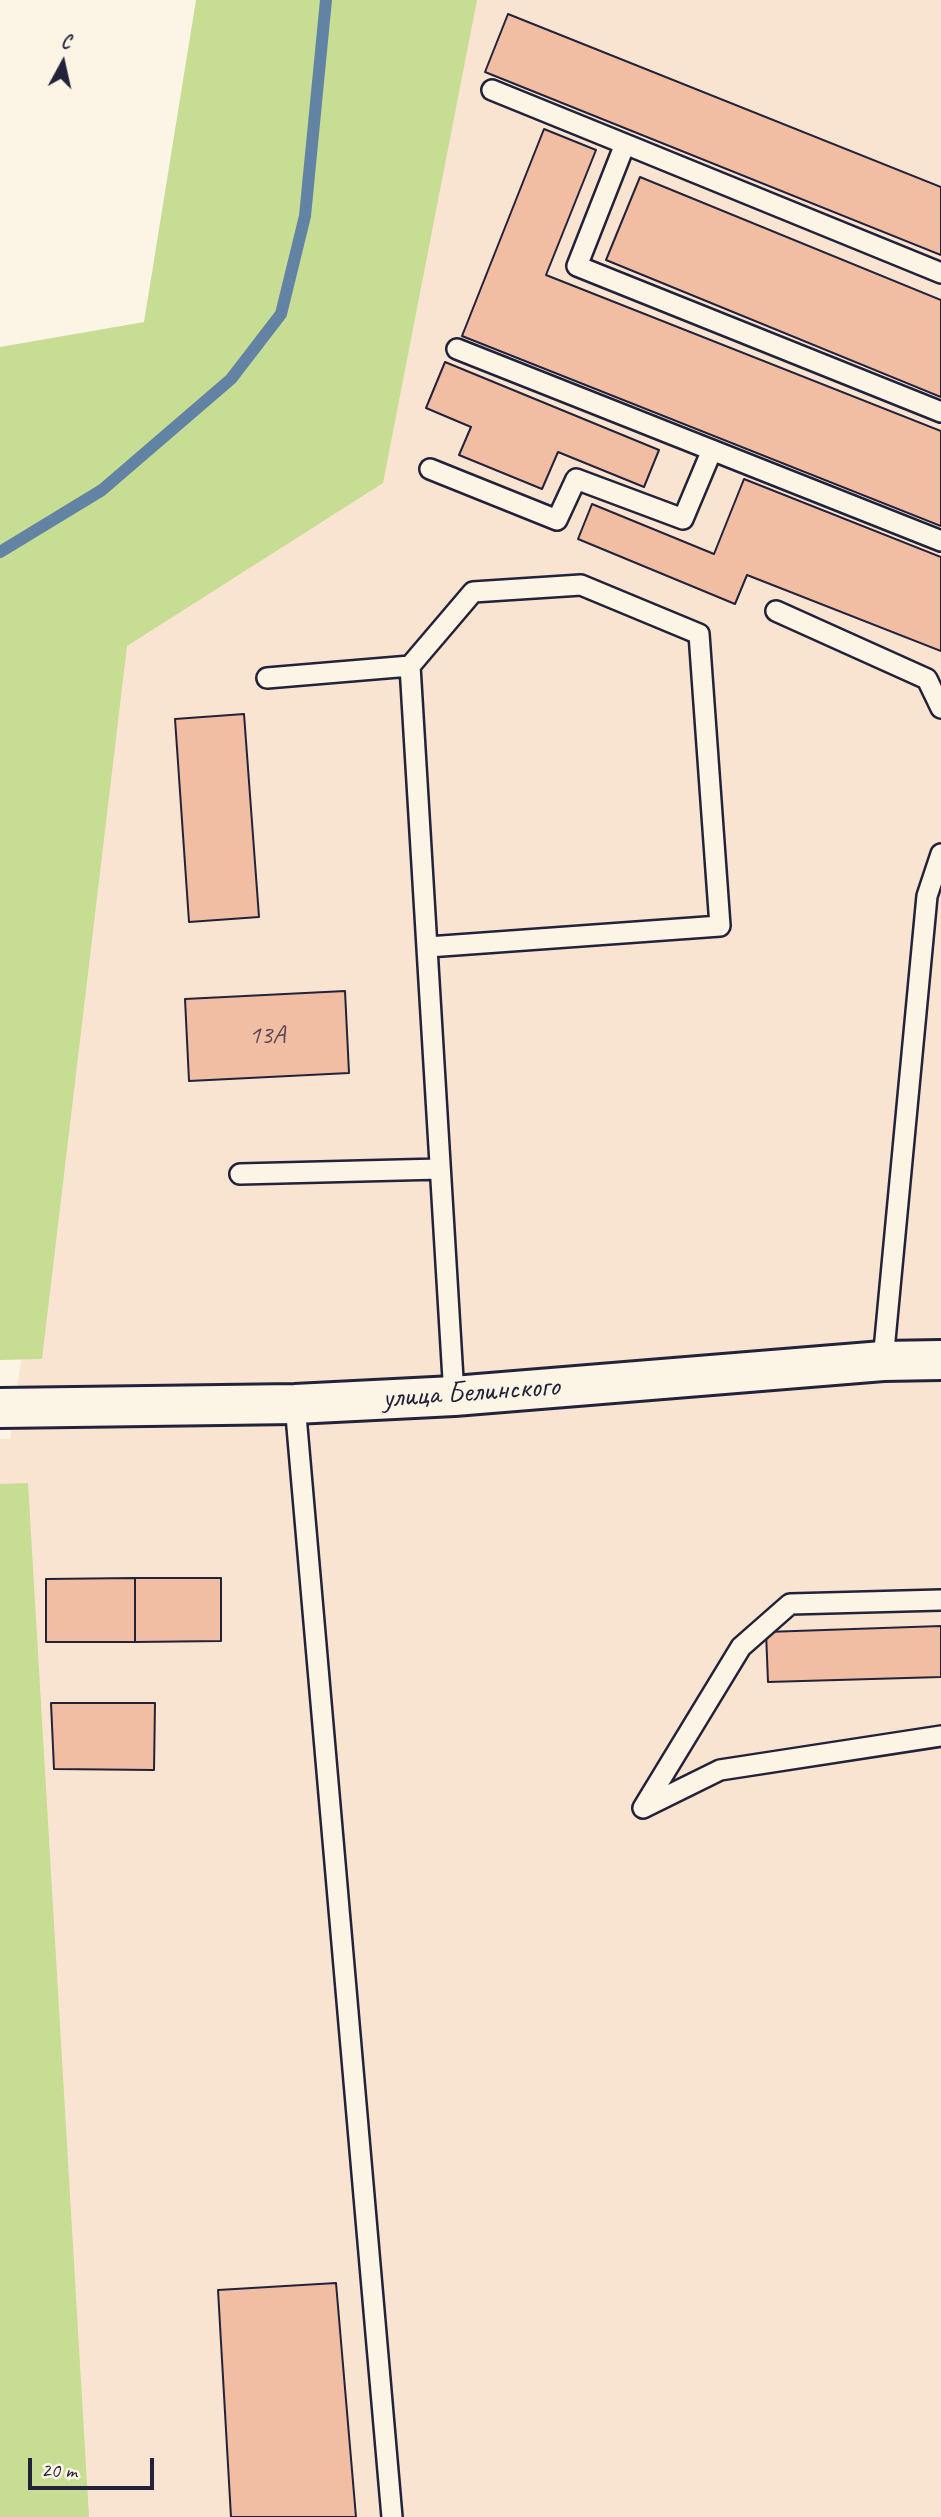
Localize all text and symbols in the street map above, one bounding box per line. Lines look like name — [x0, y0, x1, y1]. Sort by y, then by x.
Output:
north arrow — [28, 28, 98, 98]
text: С — [60, 30, 72, 55]
house number: 13А — [249, 1020, 285, 1052]
street label: улица Белинского — [381, 1369, 561, 1417]
scale bar — [32, 2444, 158, 2488]
text: 20 m — [41, 2457, 77, 2483]

